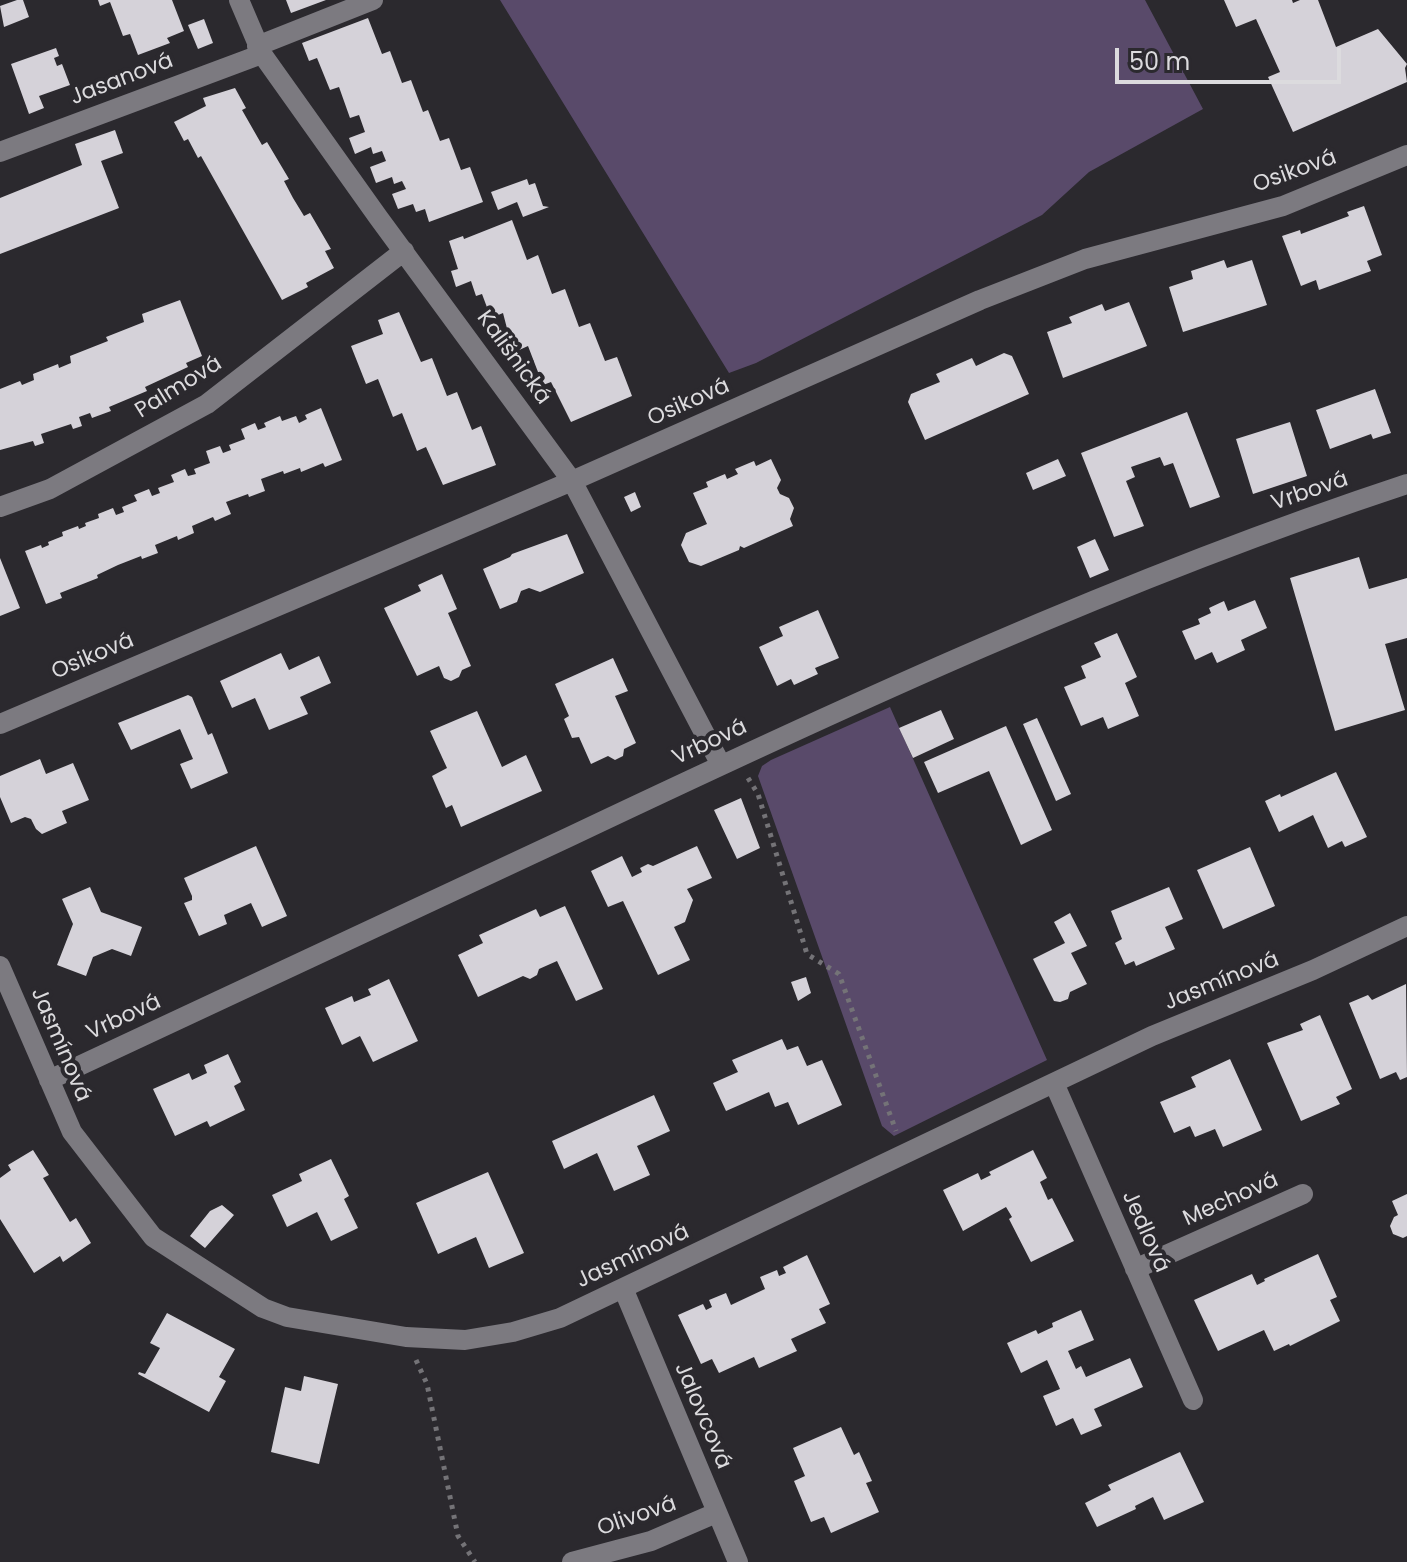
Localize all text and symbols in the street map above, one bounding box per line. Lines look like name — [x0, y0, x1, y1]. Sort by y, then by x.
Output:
scale bar — [1119, 32, 1345, 82]
text: 50 m — [1129, 45, 1190, 78]
street label: Jasanová — [67, 48, 177, 112]
street label: Osiková — [1250, 145, 1340, 199]
street label: Kališnická — [470, 306, 556, 410]
street label: Palmová — [131, 351, 227, 425]
street label: Osiková — [644, 373, 734, 433]
street label: Vrbová — [1268, 467, 1352, 517]
street label: Osiková — [48, 628, 138, 686]
street label: Vrbová — [669, 714, 751, 772]
street label: Jasmínová — [1161, 947, 1283, 1017]
street label: Jasmínová — [24, 984, 96, 1106]
street label: Vrbová — [83, 989, 165, 1047]
street label: Mechová — [1179, 1167, 1283, 1233]
street label: Jedlová — [1115, 1187, 1175, 1277]
street label: Jasmínová — [572, 1219, 694, 1295]
street label: Jalovcová — [668, 1359, 736, 1473]
street label: Olivová — [594, 1491, 680, 1543]

